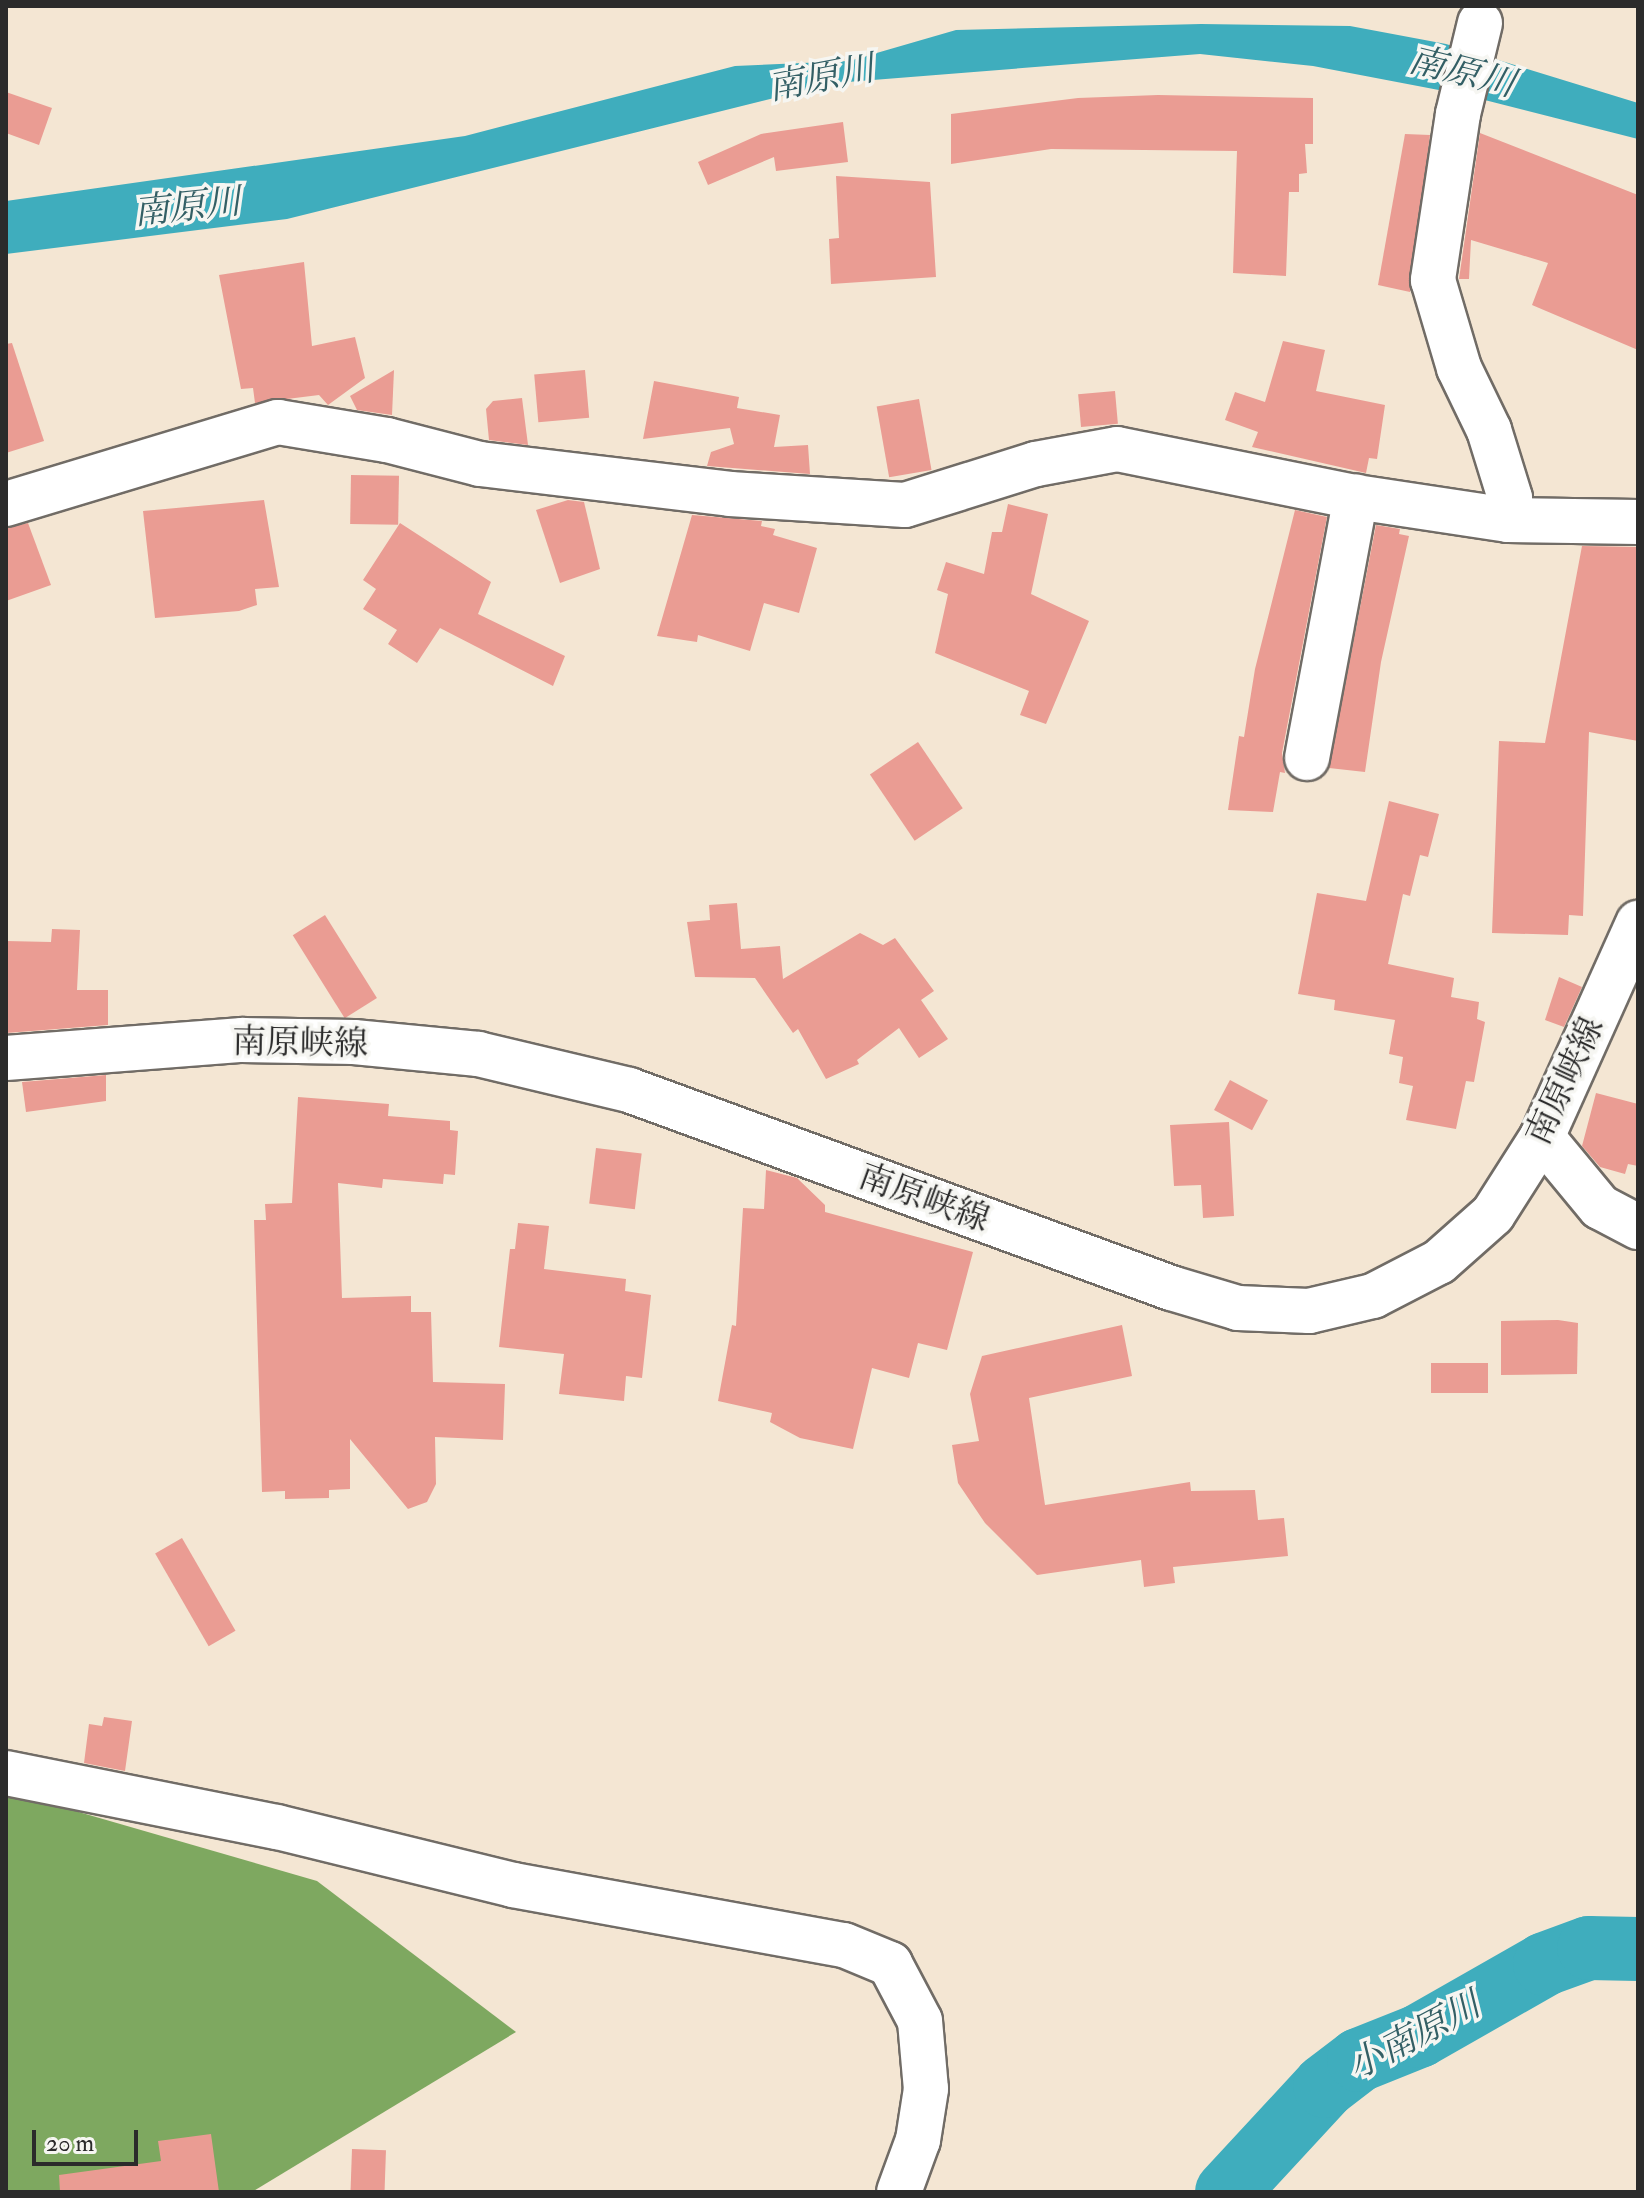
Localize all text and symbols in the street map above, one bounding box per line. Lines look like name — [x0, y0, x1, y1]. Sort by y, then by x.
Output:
water label: 南原川 — [1404, 38, 1520, 106]
water label: 南原川 — [764, 46, 878, 110]
water label: 南原川 — [131, 180, 243, 234]
street label: 南原峡線 — [1518, 1011, 1612, 1151]
street label: 南原峡線 — [232, 1021, 368, 1065]
street label: 南原峡線 — [853, 1156, 995, 1240]
water label: 小南原川 — [1340, 1983, 1488, 2089]
scale bar — [36, 2114, 142, 2164]
text: 20 m — [46, 2128, 94, 2159]

